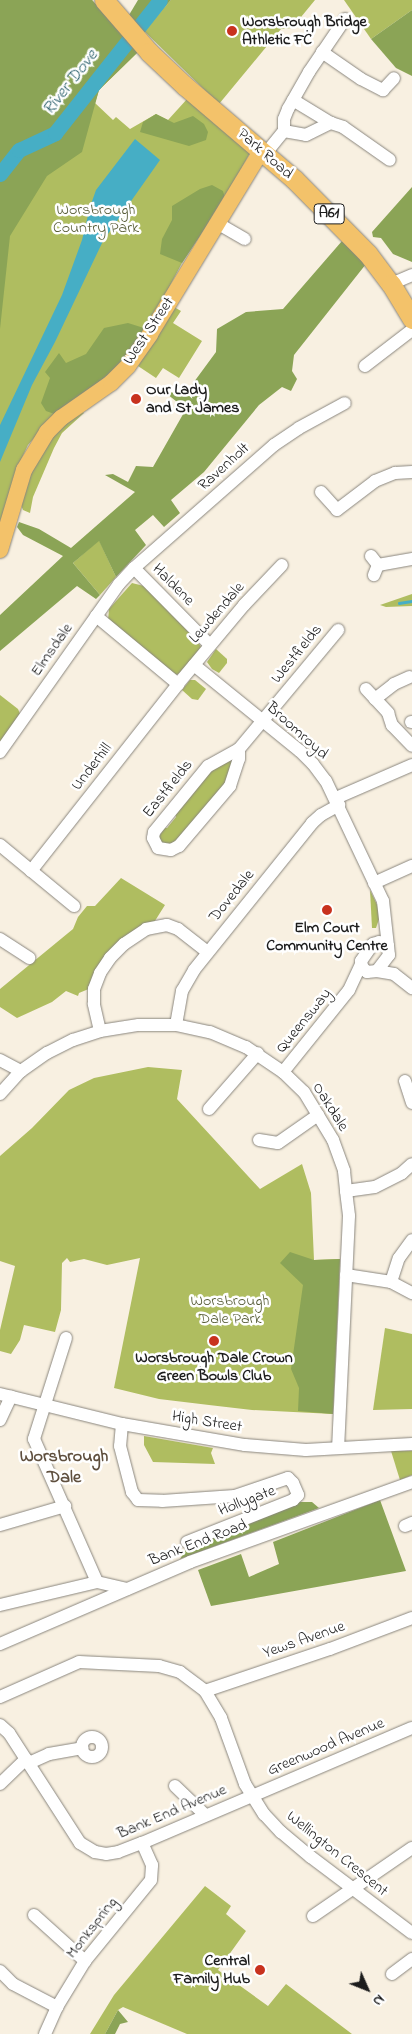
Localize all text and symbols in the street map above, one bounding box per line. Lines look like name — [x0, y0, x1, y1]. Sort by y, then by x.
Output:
place label: Worsbrough Bridge Athletic FC — [242, 12, 367, 50]
marker: Worsbrough Bridge Athletic FC — [226, 25, 238, 37]
water label: River Dove — [39, 46, 103, 120]
street label: Park Road — [233, 125, 297, 183]
park label: Worsbrough Country Park — [53, 200, 139, 238]
road number: A61 — [313, 202, 345, 226]
street label: West Street — [119, 294, 179, 368]
place label: Our Lady and St James — [146, 380, 239, 418]
marker: Our Lady and St James — [130, 393, 142, 405]
street label: Ravenholt — [194, 439, 254, 495]
street label: Haldene — [148, 560, 198, 610]
street label: Lewdendale — [185, 578, 249, 648]
street label: Elmsdale — [27, 620, 77, 680]
street label: Westfields — [267, 621, 327, 687]
street label: Broomroyd — [262, 698, 332, 764]
street label: Underhill — [68, 739, 116, 795]
street label: Eastfields — [139, 756, 197, 822]
street label: Dovedale — [205, 866, 259, 926]
marker: Elm Court Community Centre — [321, 904, 333, 916]
place label: Elm Court Community Centre — [266, 918, 388, 956]
street label: Queensway — [272, 985, 336, 1057]
street label: Oakdale — [308, 1079, 352, 1135]
park label: Worsbrough Dale Park — [191, 1291, 269, 1329]
marker: Worsbrough Dale Crown Green Bowls Club — [208, 1335, 220, 1347]
place label: Worsbrough Dale Crown Green Bowls Club — [135, 1348, 293, 1386]
street label: High Street — [171, 1407, 243, 1437]
district label: Worsbrough Dale — [20, 1447, 108, 1490]
street label: Hollygate — [216, 1481, 278, 1521]
street label: Bank End Road — [146, 1515, 250, 1571]
street label: Yews Avenue — [261, 1617, 347, 1663]
street label: Greenwood Avenue — [265, 1714, 387, 1780]
street label: Bank End Avenue — [115, 1780, 229, 1844]
street label: Wellington Crescent — [282, 1807, 392, 1901]
street label: Monkspring — [62, 1893, 122, 1963]
place label: Central Family Hub — [173, 1951, 250, 1989]
marker: Central Family Hub — [254, 1964, 266, 1976]
north arrow — [342, 1964, 392, 2014]
text: N — [367, 1989, 389, 2010]

